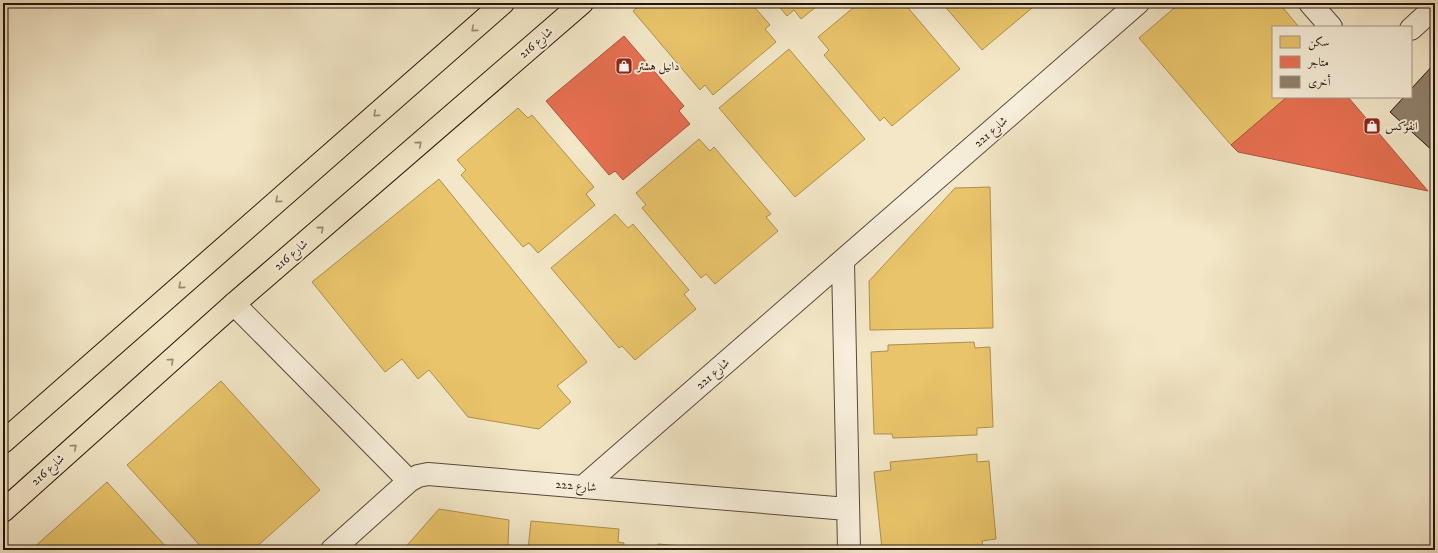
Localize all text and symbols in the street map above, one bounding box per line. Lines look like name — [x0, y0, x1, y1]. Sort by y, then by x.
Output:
one-way arrow — [471, 24, 479, 31]
street label: شارع 216 — [516, 24, 558, 64]
legend — [1272, 26, 1412, 98]
text: سكن — [1308, 35, 1329, 51]
text: متاجر — [1306, 55, 1329, 70]
shop icon: دانيل هشتر — [614, 56, 634, 76]
place label: دانيل هشتر — [635, 59, 679, 75]
text: أخرى — [1308, 74, 1331, 90]
one-way arrow — [373, 110, 381, 117]
street label: شارع 221 — [971, 113, 1013, 153]
shop icon: انفوكس — [1362, 116, 1382, 136]
place label: انفوكس — [1385, 119, 1418, 135]
one-way arrow — [415, 141, 422, 148]
one-way arrow — [276, 196, 283, 203]
one-way arrow — [316, 226, 324, 233]
street label: شارع 216 — [271, 236, 313, 276]
one-way arrow — [178, 281, 185, 288]
street label: شارع 221 — [693, 355, 735, 395]
one-way arrow — [166, 358, 173, 365]
one-way arrow — [69, 445, 77, 452]
street label: شارع 216 — [28, 451, 70, 491]
street label: شارع 222 — [555, 477, 597, 498]

